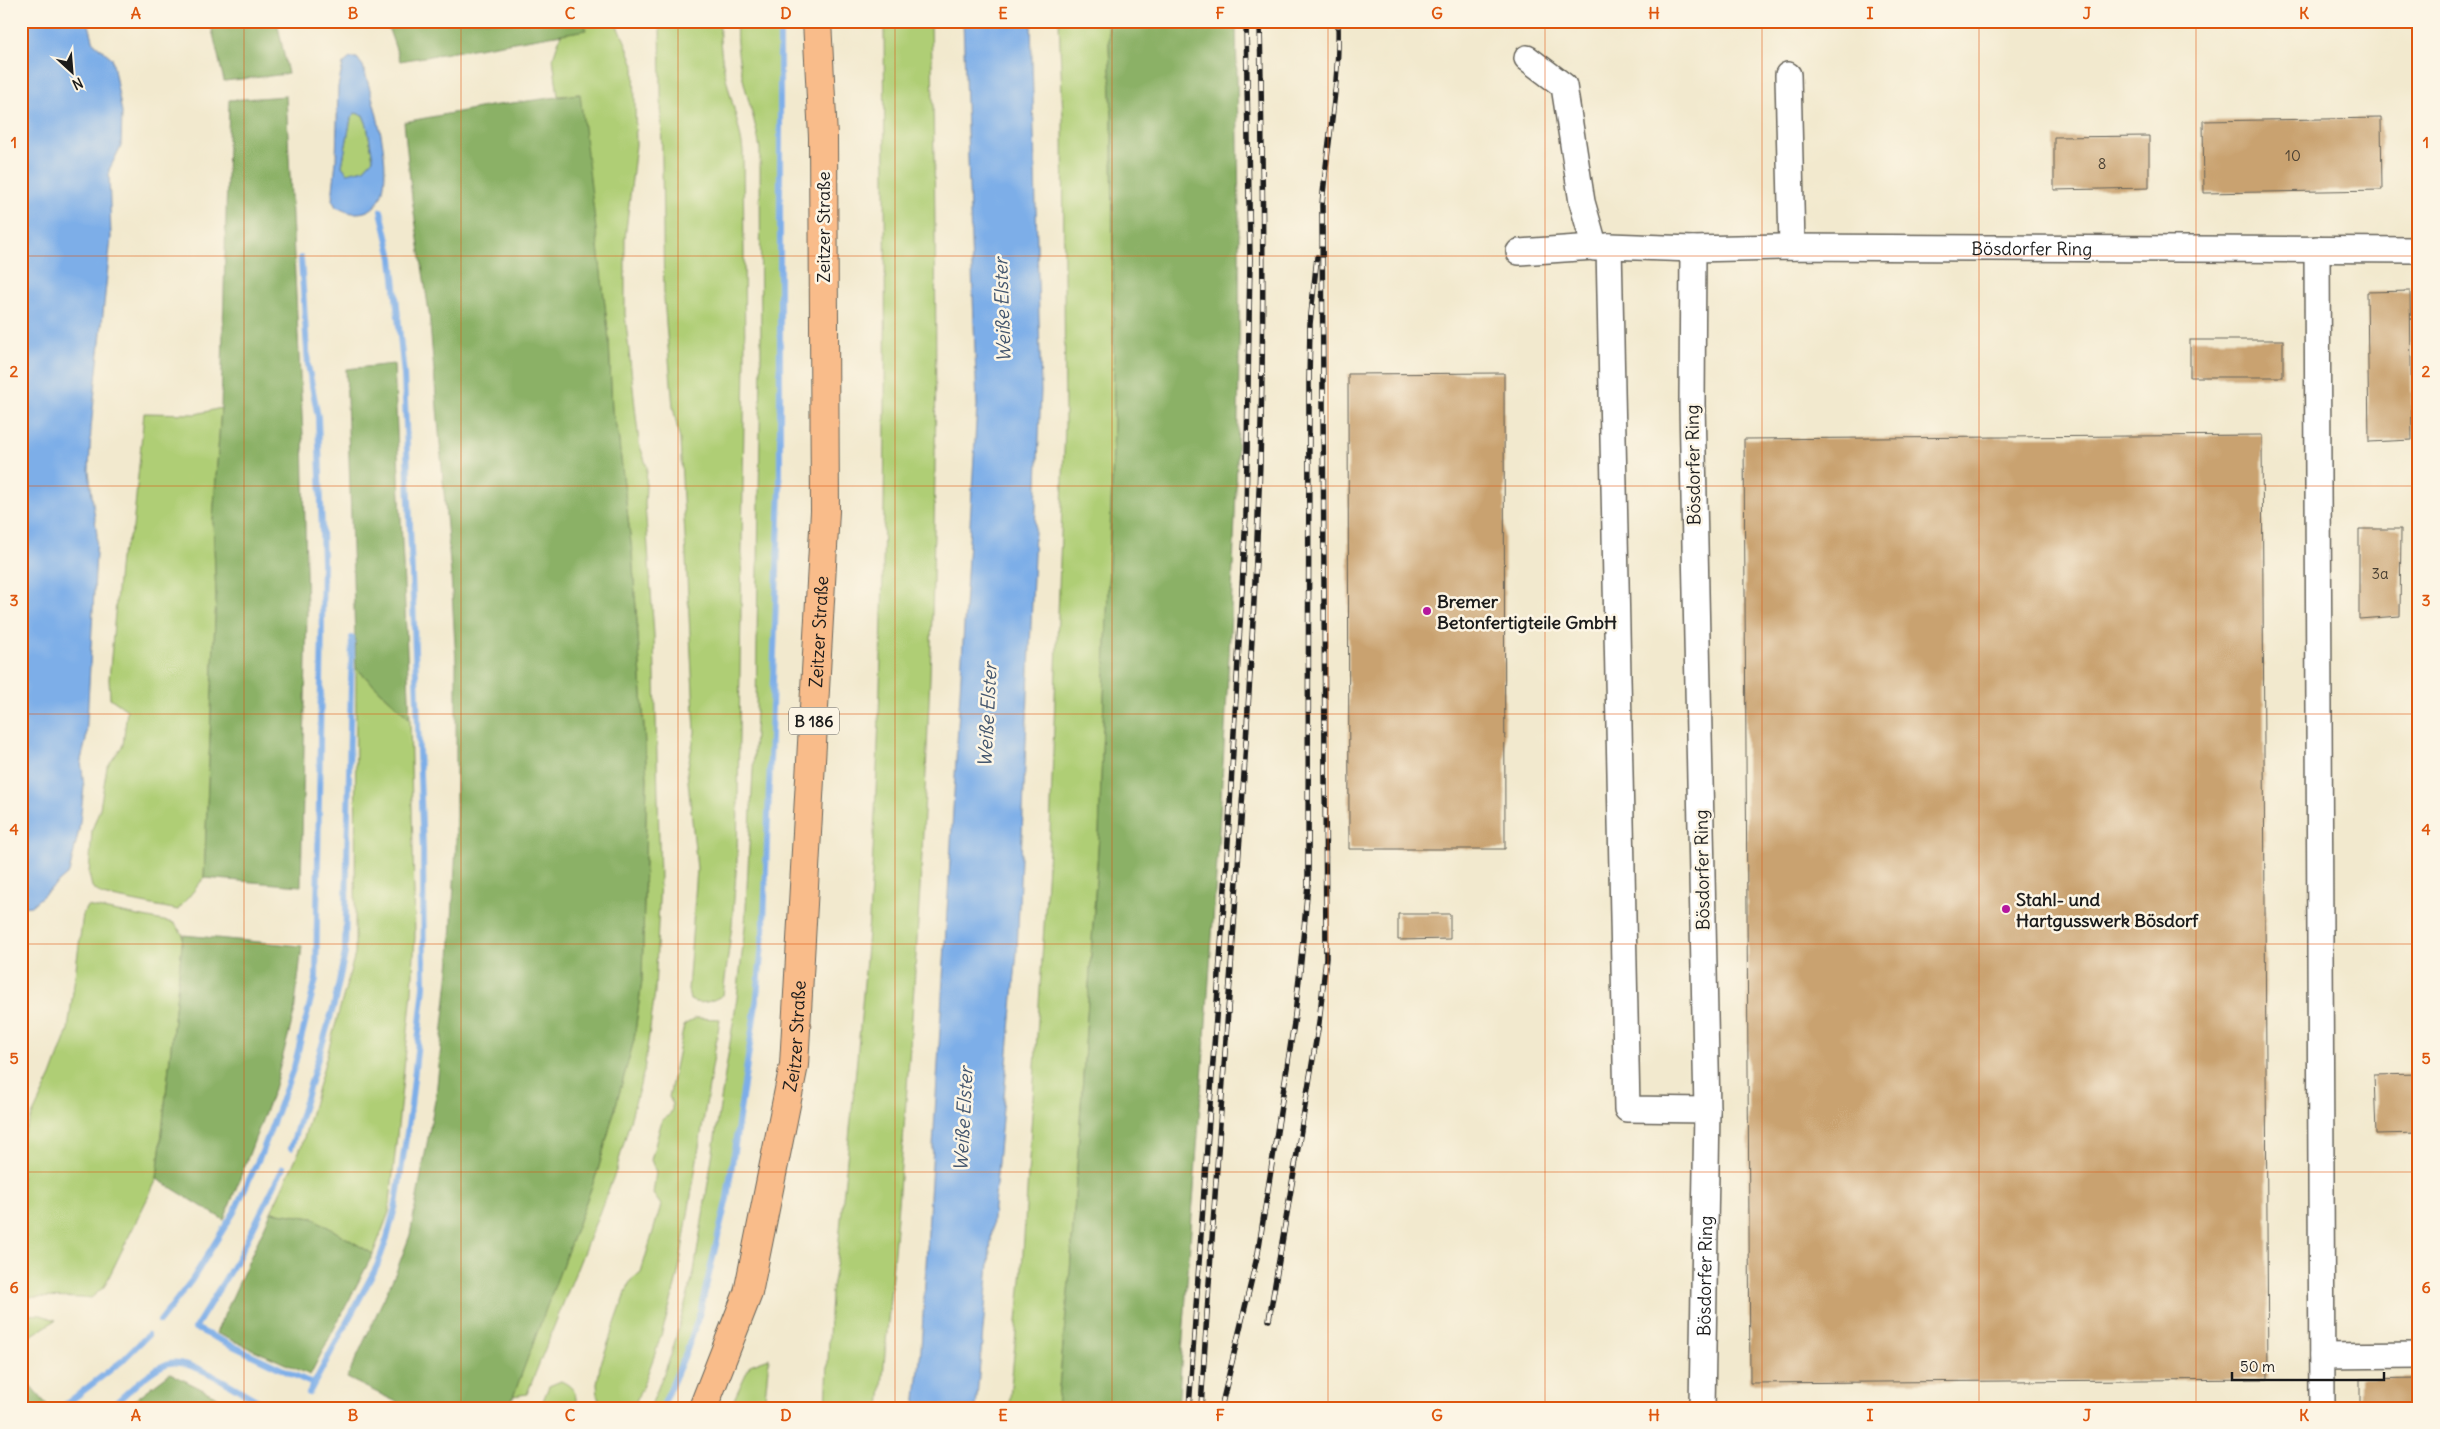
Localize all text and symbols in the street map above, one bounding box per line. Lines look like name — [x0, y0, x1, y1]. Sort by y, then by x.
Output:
text: A — [131, 3, 141, 23]
text: B — [348, 3, 359, 23]
text: C — [565, 3, 576, 23]
text: D — [780, 3, 792, 23]
text: E — [998, 3, 1008, 23]
text: F — [1215, 3, 1225, 23]
text: G — [1431, 3, 1443, 23]
text: H — [1648, 3, 1660, 23]
text: I — [1867, 3, 1874, 23]
text: J — [2083, 3, 2092, 23]
text: K — [2299, 3, 2309, 23]
north arrow — [48, 48, 98, 98]
text: N — [69, 73, 86, 94]
text: 1 — [11, 132, 17, 152]
text: 1 — [2423, 132, 2429, 152]
house number: 10 — [2285, 146, 2301, 165]
house number: 8 — [2098, 154, 2106, 173]
street label: Zeitzer Straße — [812, 171, 835, 283]
street label: Bösdorfer Ring — [1971, 236, 2092, 260]
water label: Weiße Elster — [988, 255, 1016, 363]
text: 2 — [10, 361, 19, 381]
text: 2 — [2422, 361, 2431, 381]
street label: Bösdorfer Ring — [1680, 404, 1706, 526]
house number: 3a — [2371, 564, 2389, 583]
street label: Zeitzer Straße — [804, 575, 833, 688]
text: 3 — [9, 590, 19, 610]
place label: Bremer Betonfertigteile GmbH — [1437, 590, 1617, 634]
text: 3 — [2421, 590, 2431, 610]
marker: Bremer Betonfertigteile GmbH — [1421, 605, 1433, 617]
water label: Weiße Elster — [972, 660, 1002, 768]
road number: B 186 — [789, 708, 839, 734]
street label: Bösdorfer Ring — [1689, 809, 1715, 931]
text: 4 — [9, 819, 19, 839]
text: 4 — [2421, 819, 2431, 839]
place label: Stahl- und Hartgusswerk Bösdorf — [2016, 888, 2199, 932]
marker: Stahl- und Hartgusswerk Bösdorf — [2000, 903, 2012, 915]
street label: Zeitzer Straße — [777, 980, 810, 1094]
text: 5 — [9, 1048, 19, 1068]
text: 5 — [2421, 1048, 2431, 1068]
water label: Weiße Elster — [948, 1064, 978, 1172]
street label: Bösdorfer Ring — [1692, 1215, 1717, 1337]
text: 6 — [9, 1277, 19, 1297]
text: 6 — [2421, 1277, 2431, 1297]
scale bar — [2232, 1349, 2385, 1381]
text: 50 m — [2240, 1357, 2275, 1376]
text: A — [131, 1405, 141, 1425]
text: B — [348, 1405, 359, 1425]
text: C — [565, 1405, 576, 1425]
text: D — [780, 1405, 792, 1425]
text: E — [998, 1405, 1008, 1425]
text: F — [1215, 1405, 1225, 1425]
text: G — [1431, 1405, 1443, 1425]
text: H — [1648, 1405, 1660, 1425]
text: I — [1867, 1405, 1874, 1425]
text: J — [2083, 1405, 2092, 1425]
text: K — [2299, 1405, 2309, 1425]

